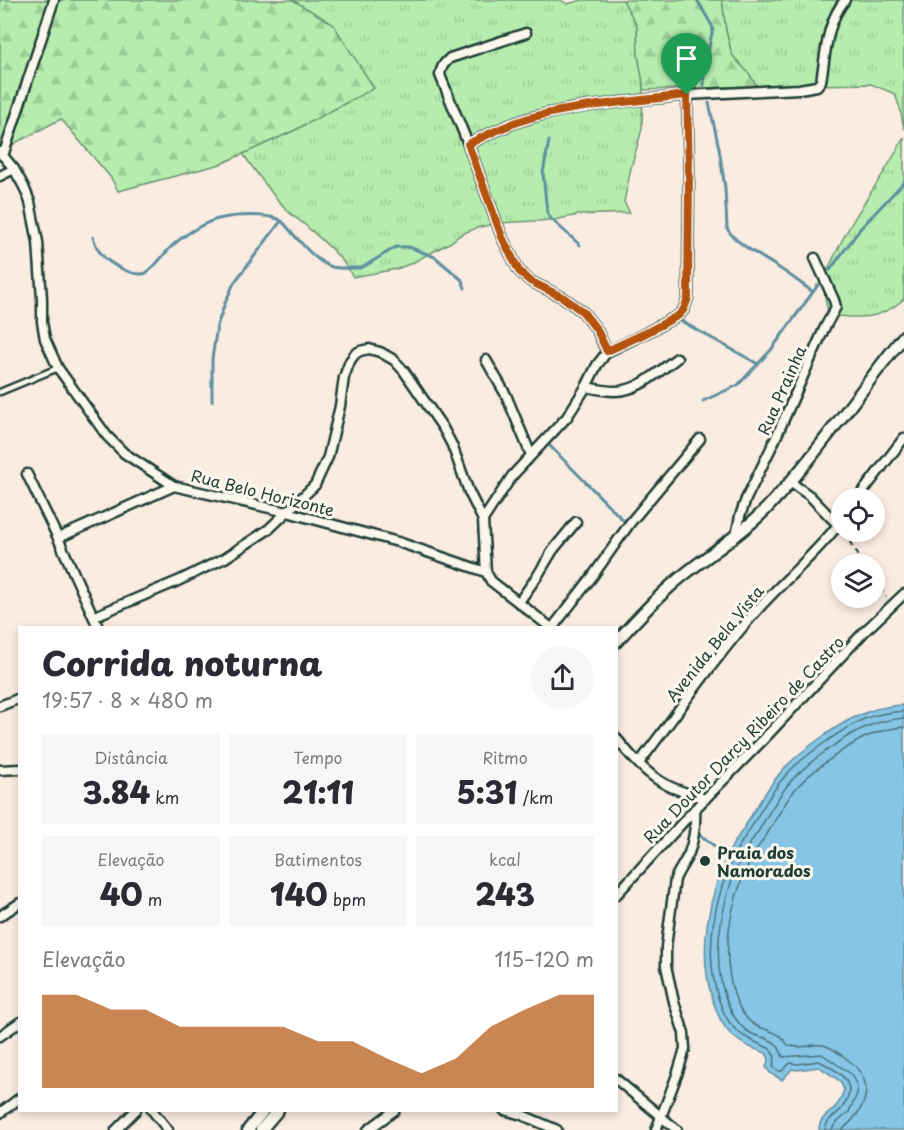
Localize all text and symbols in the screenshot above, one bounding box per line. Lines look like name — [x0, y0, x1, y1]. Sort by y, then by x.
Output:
pin — [661, 33, 712, 95]
icon: arrive — [670, 42, 703, 75]
street label: Rua Prainha — [751, 341, 811, 439]
street label: Rua Belo Horizonte — [189, 463, 337, 521]
map controls — [831, 488, 885, 608]
button: locate — [831, 488, 885, 542]
button: layers — [831, 554, 885, 608]
street label: Avenida Bela Vista — [659, 580, 769, 706]
street label: Rua Doutor Darcy Ribeiro de Castro — [637, 630, 849, 848]
text: Corrida noturna — [42, 637, 323, 687]
button: share — [531, 646, 594, 709]
text: 19:57 · 8 × 480 m — [42, 685, 213, 715]
text: Distância — [94, 745, 168, 769]
text: Tempo — [294, 745, 342, 769]
text: Ritmo — [482, 745, 528, 769]
text: 3.84 — [83, 769, 150, 814]
text: 21:11 — [282, 769, 354, 814]
text: 5:31 — [457, 769, 517, 814]
text: km — [150, 785, 179, 809]
text: /km — [517, 785, 553, 809]
place label: Praia dos Namorados — [717, 840, 811, 882]
text: Elevação — [98, 847, 164, 871]
text: Batimentos — [274, 847, 362, 871]
text: kcal — [489, 847, 521, 871]
marker: Praia dos Namorados — [698, 854, 712, 868]
text: 40 — [100, 871, 143, 916]
text: 140 — [270, 871, 328, 916]
text: 243 — [475, 871, 535, 916]
text: m — [143, 887, 162, 911]
text: bpm — [328, 887, 366, 911]
text: Elevação — [42, 944, 126, 974]
text: 115–120 m — [494, 944, 594, 974]

